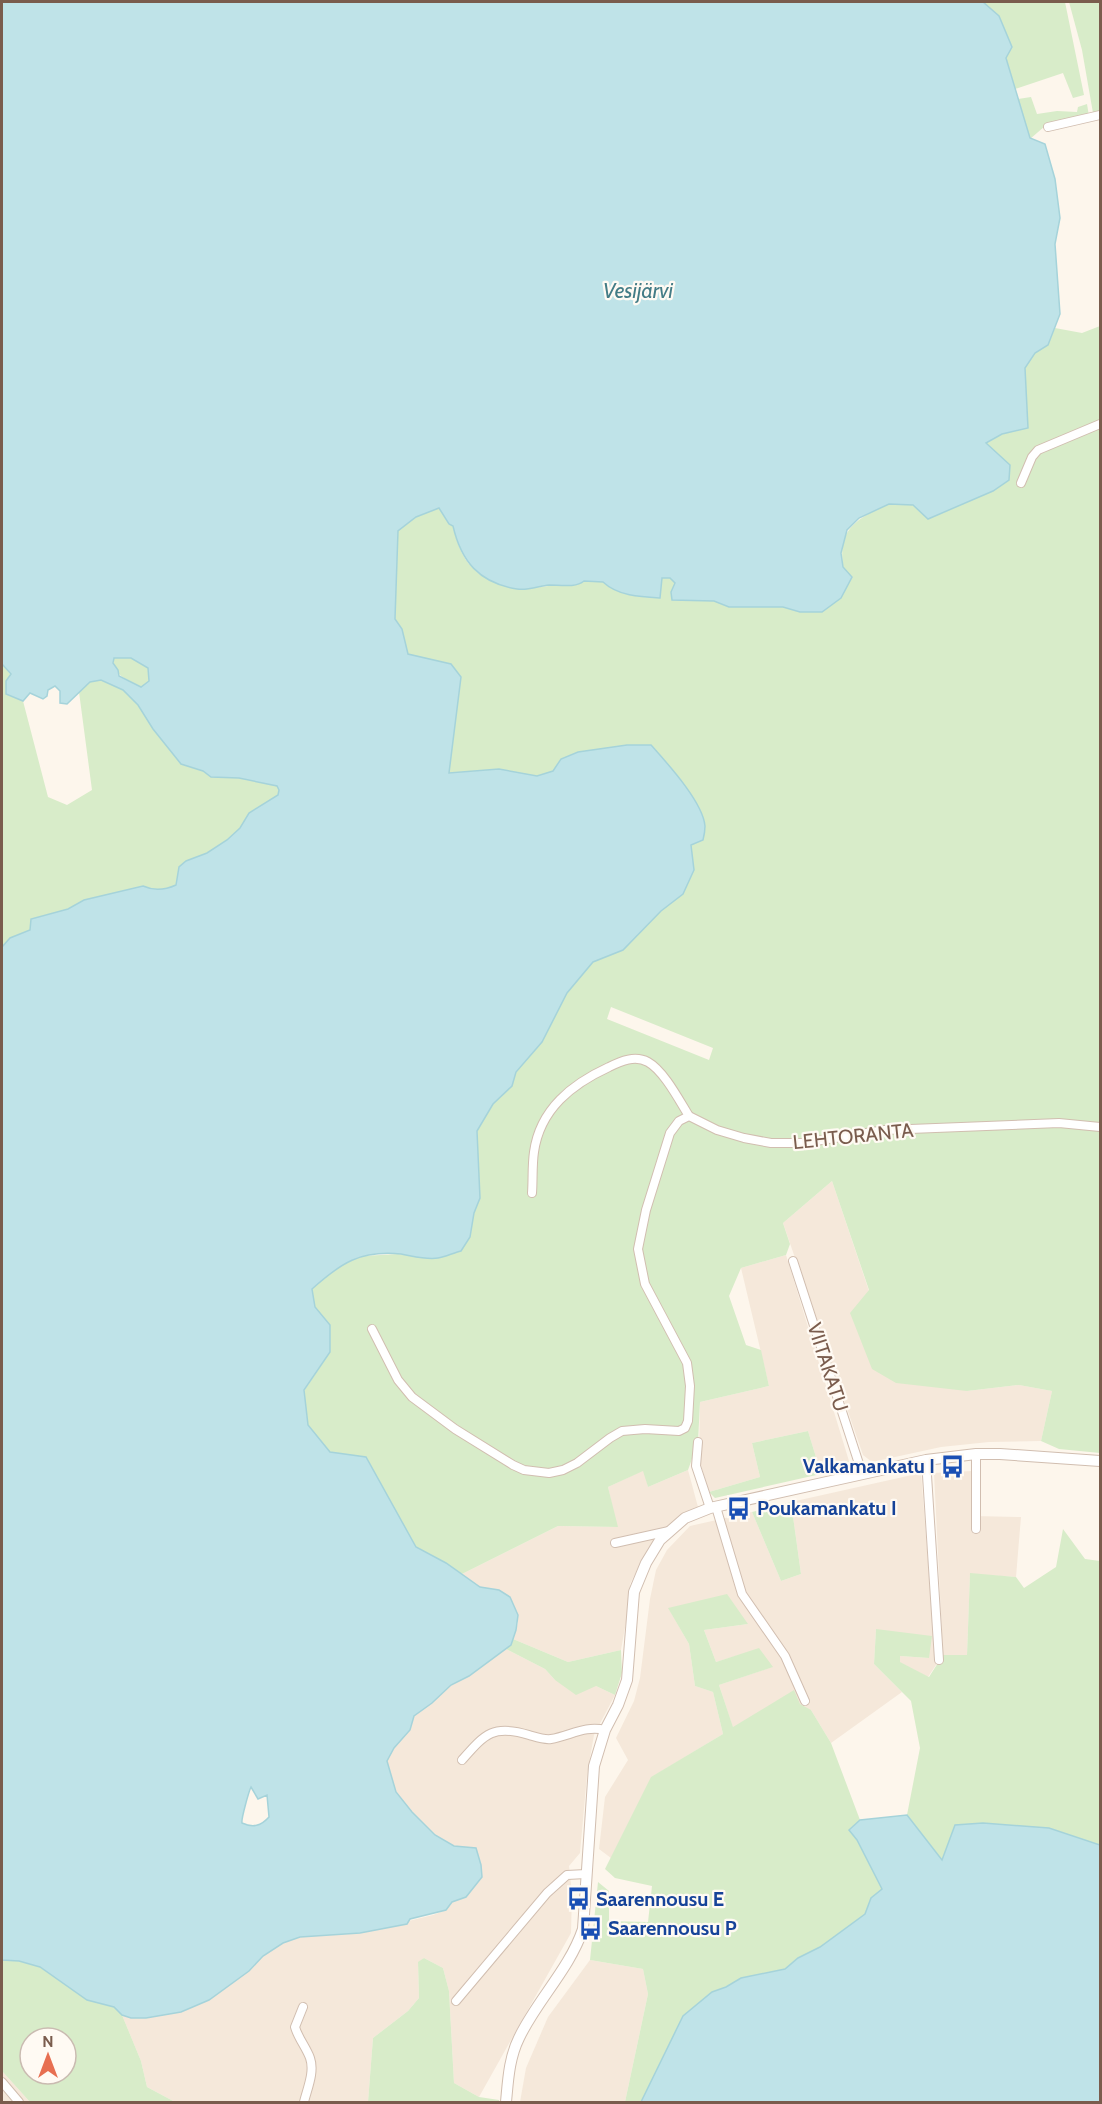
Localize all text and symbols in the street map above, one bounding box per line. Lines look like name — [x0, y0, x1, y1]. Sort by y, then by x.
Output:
water label: Vesijärvi — [603, 278, 673, 304]
street label: LEHTORANTA — [791, 1118, 915, 1154]
street label: VIITAKATU — [802, 1320, 854, 1414]
bus stop icon: Valkamankatu I — [940, 1453, 966, 1479]
place label: Valkamankatu I — [803, 1454, 935, 1478]
bus stop icon: Poukamankatu I — [726, 1495, 752, 1521]
place label: Poukamankatu I — [757, 1496, 897, 1520]
bus stop icon: Saarennousu E — [565, 1886, 591, 1912]
place label: Saarennousu E — [596, 1887, 724, 1911]
bus stop icon: Saarennousu P — [577, 1915, 603, 1941]
place label: Saarennousu P — [608, 1916, 737, 1940]
north arrow — [18, 2026, 78, 2086]
text: N — [42, 2032, 54, 2051]

